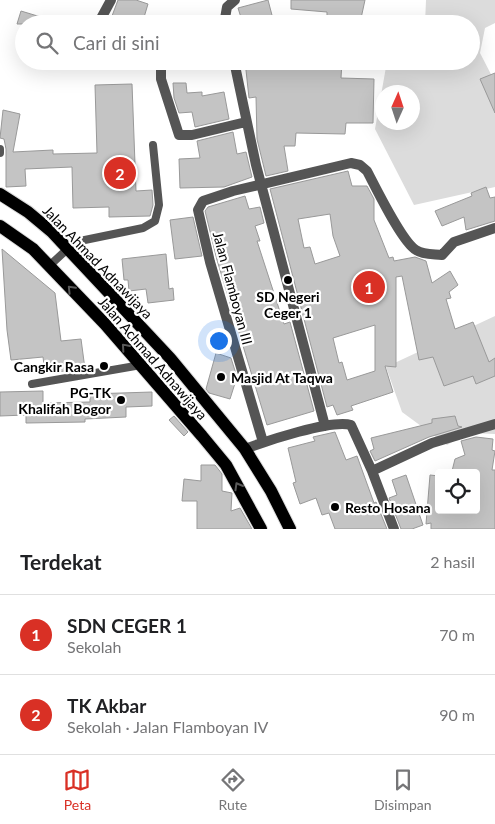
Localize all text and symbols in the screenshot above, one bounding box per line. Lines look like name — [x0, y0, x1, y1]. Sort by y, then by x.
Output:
search box — [15, 15, 480, 70]
icon: search — [33, 29, 61, 57]
text: Cari di sini — [73, 31, 160, 54]
north arrow — [375, 85, 420, 130]
pin: 2 — [104, 154, 136, 192]
street label: Jalan Ahmad Adnawijaya — [39, 202, 157, 322]
street label: Jalan Flamboyan III — [210, 229, 256, 347]
pin: 1 — [353, 268, 385, 306]
marker: SD Negeri Ceger 1 — [282, 274, 294, 286]
one-way arrow — [68, 285, 77, 294]
place label: SD Negeri Ceger 1 — [256, 288, 320, 321]
street label: Jalan Achmad Adnawijaya — [95, 293, 211, 423]
your location — [206, 328, 232, 354]
one-way arrow — [122, 343, 131, 352]
place label: Cangkir Rasa — [14, 358, 94, 375]
marker: Cangkir Rasa — [98, 360, 110, 372]
place label: Masjid At Taqwa — [231, 369, 333, 386]
marker: Masjid At Taqwa — [215, 371, 227, 383]
place label: PG-TK Khalifah Bogor — [18, 384, 112, 417]
marker: PG-TK Khalifah Bogor — [115, 394, 127, 406]
map controls — [435, 469, 480, 514]
button: locate — [435, 469, 480, 514]
one-way arrow — [234, 482, 244, 491]
place label: Resto Hosana — [345, 499, 431, 516]
marker: Resto Hosana — [329, 501, 341, 513]
text: Terdekat — [20, 549, 102, 574]
text: 2 hasil — [430, 552, 475, 571]
text: SDN CEGER 1 — [67, 614, 187, 637]
text: 1 — [31, 625, 41, 644]
text: 70 m — [439, 625, 475, 644]
text: Sekolah — [67, 637, 121, 656]
text: TK Akbar — [67, 694, 146, 717]
text: 2 — [31, 705, 41, 724]
text: 90 m — [439, 705, 475, 724]
text: Sekolah · Jalan Flamboyan IV — [67, 717, 268, 736]
tab: Peta — [63, 766, 91, 813]
tab: Rute — [218, 766, 247, 813]
tab: Disimpan — [374, 766, 432, 813]

